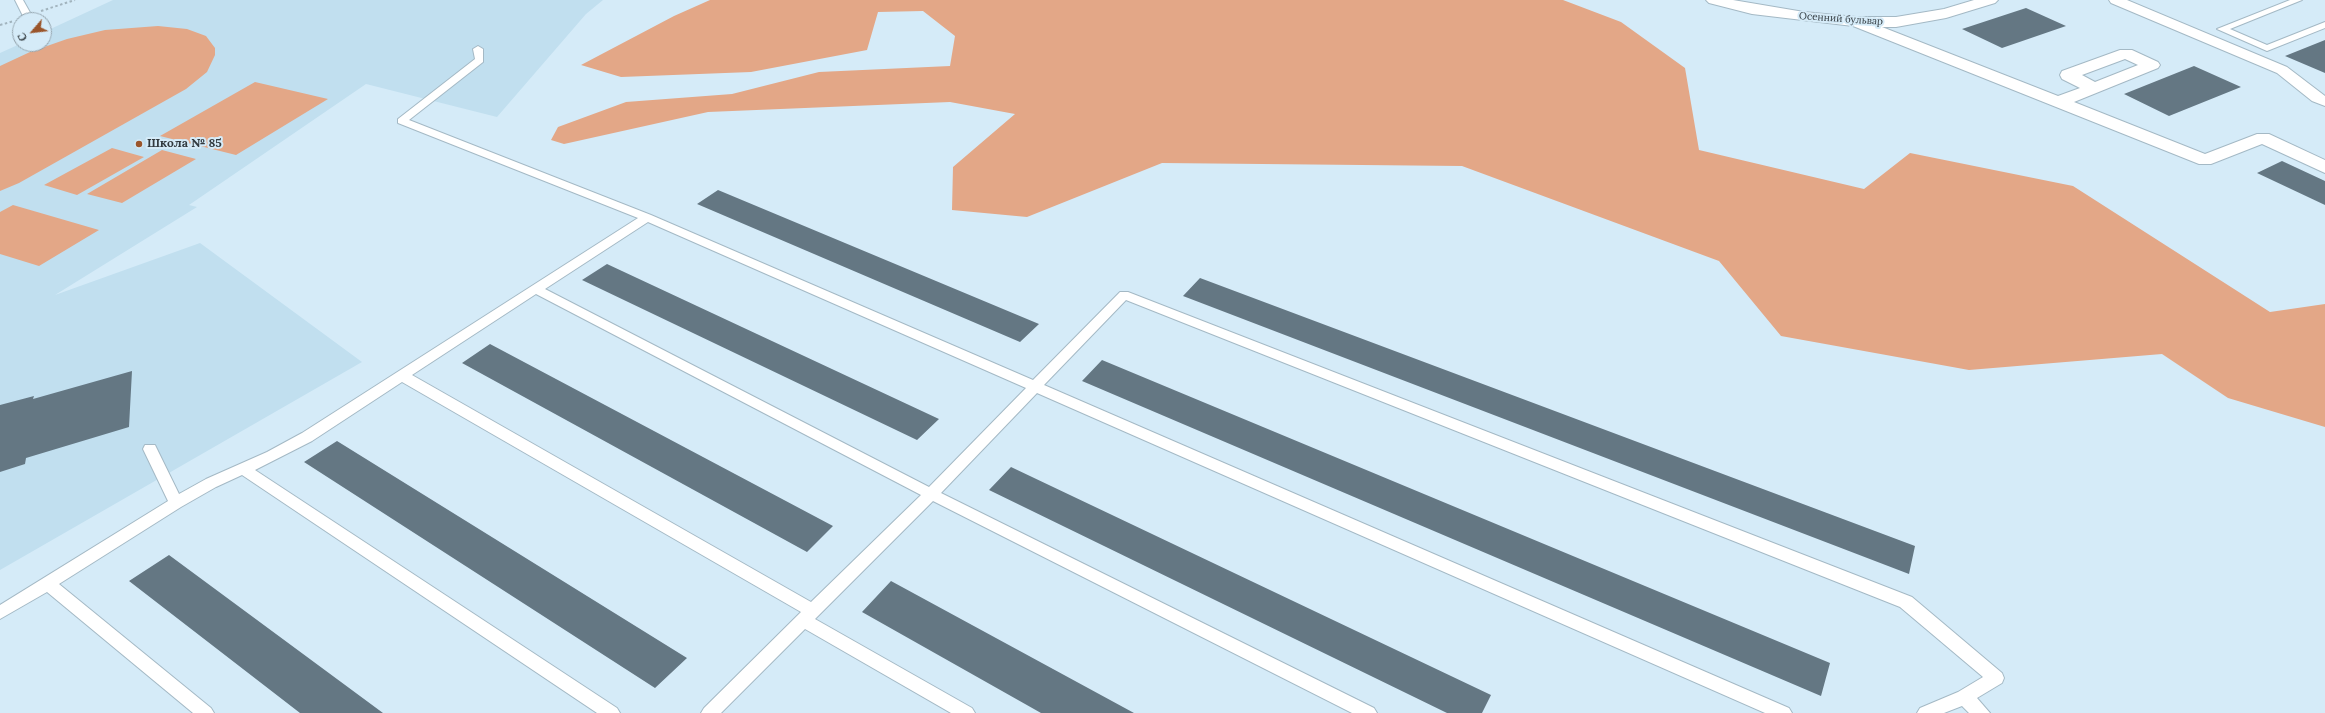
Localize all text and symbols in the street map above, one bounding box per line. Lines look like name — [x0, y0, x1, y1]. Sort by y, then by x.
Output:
street label: Осенний бульвар — [1799, 10, 1883, 28]
north arrow — [12, 12, 52, 52]
text: С — [14, 31, 30, 44]
place label: Школа № 85 — [147, 137, 222, 151]
marker: Школа № 85 — [134, 139, 144, 149]

